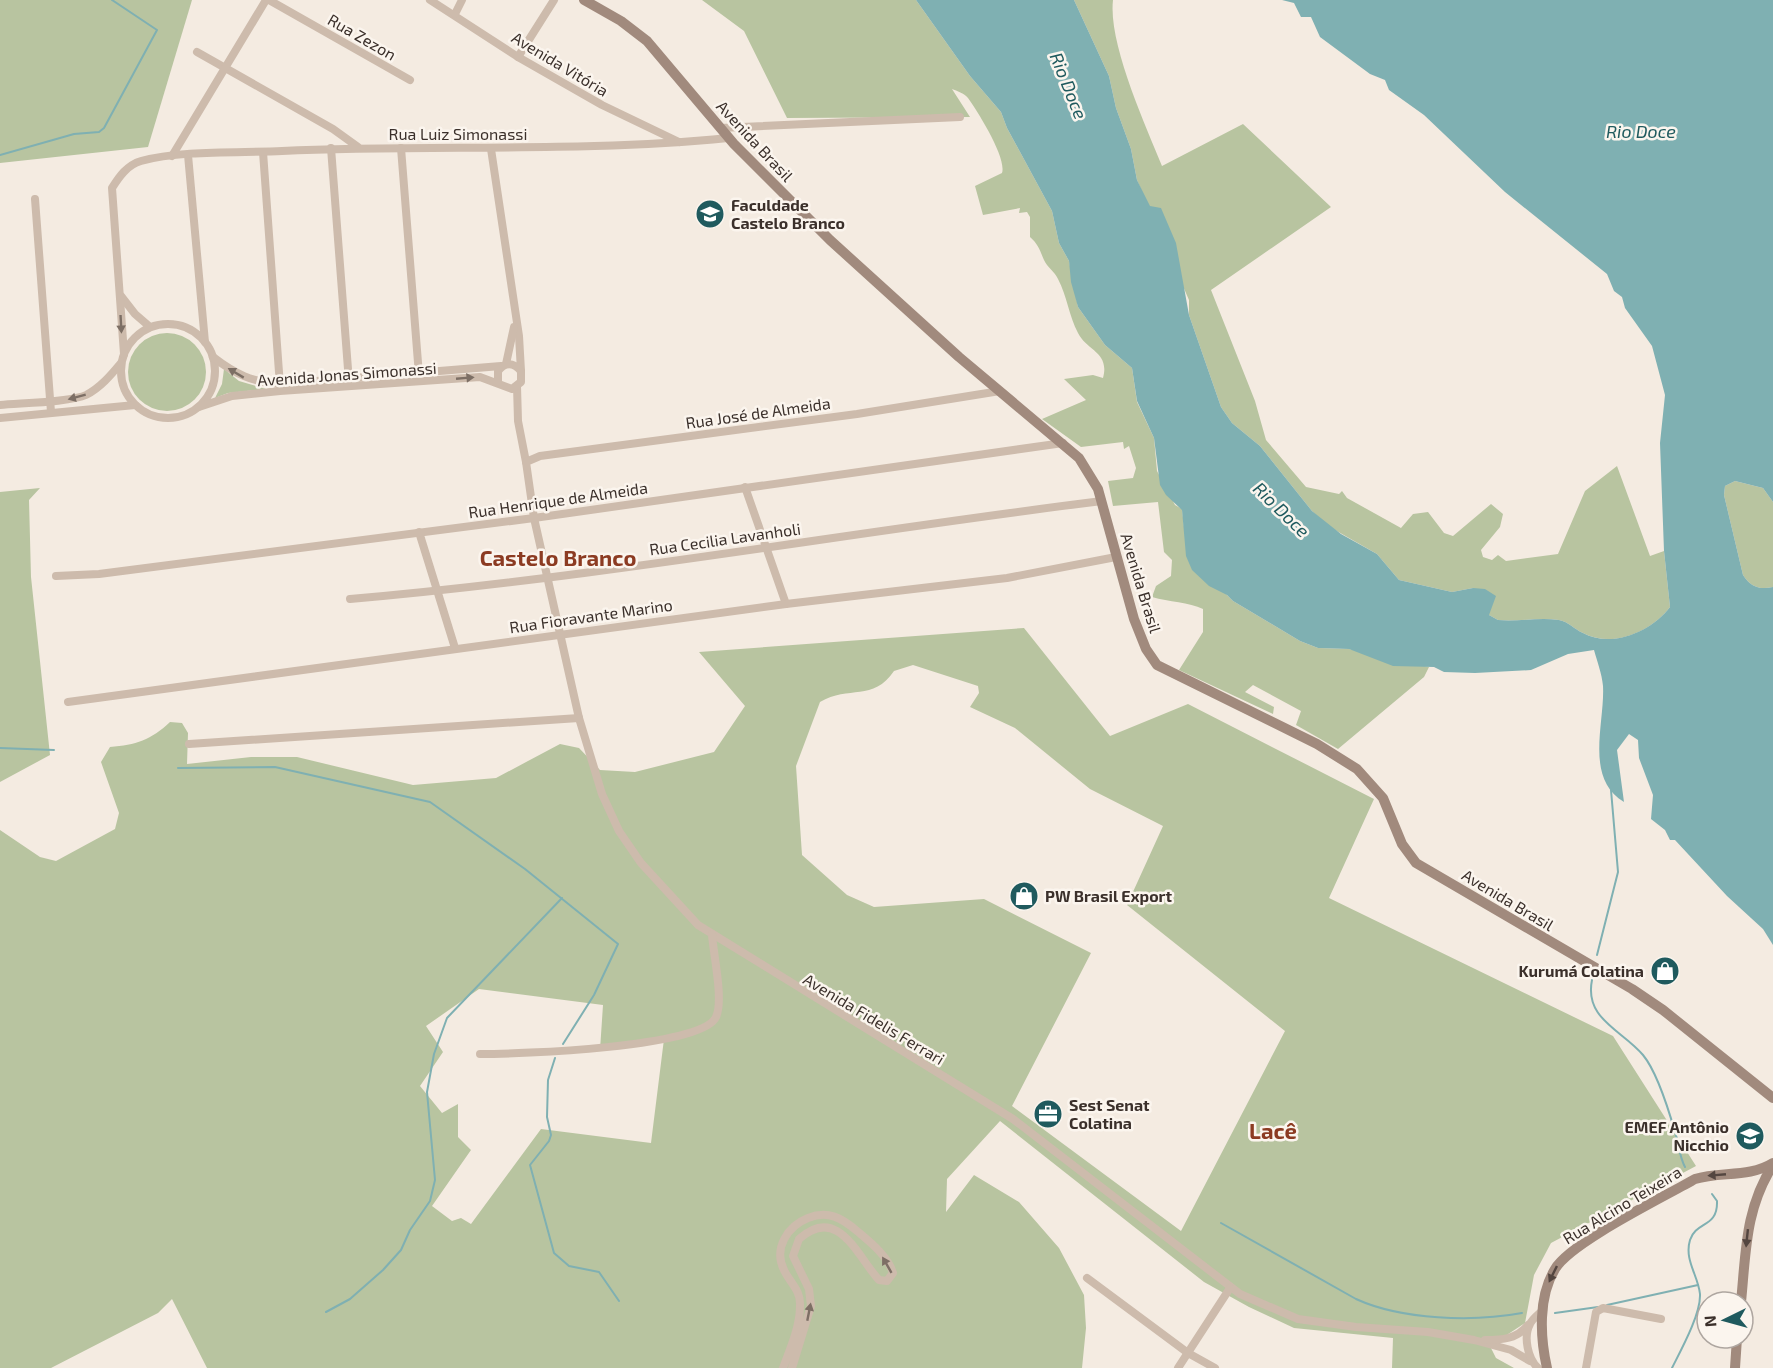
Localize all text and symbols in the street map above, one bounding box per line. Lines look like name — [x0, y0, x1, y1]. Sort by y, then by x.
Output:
street label: Rua Zezon — [325, 9, 400, 64]
street label: Avenida Vitória — [509, 27, 612, 100]
water label: Rio Doce — [1046, 49, 1092, 123]
street label: Avenida Brasil — [713, 96, 798, 185]
water label: Rio Doce — [1606, 120, 1676, 142]
street label: Rua Luiz Simonassi — [389, 124, 527, 143]
place label: Faculdade Castelo Branco — [731, 195, 845, 232]
school or university icon: Faculdade Castelo Branco — [694, 198, 726, 230]
one-way arrow — [117, 315, 126, 334]
street label: Avenida Jonas Simonassi — [257, 358, 437, 389]
one-way arrow — [227, 367, 244, 378]
one-way arrow — [455, 373, 474, 383]
one-way arrow — [68, 393, 86, 402]
street label: Rua José de Almeida — [684, 393, 832, 432]
water label: Rio Doce — [1249, 477, 1315, 542]
street label: Rua Henrique de Almeida — [467, 478, 649, 522]
street label: Rua Cecilia Lavanholi — [648, 518, 802, 559]
street label: Avenida Brasil — [1117, 531, 1166, 635]
district label: Castelo Branco — [480, 544, 636, 570]
street label: Rua Fioravante Marino — [508, 595, 674, 636]
street label: Avenida Brasil — [1459, 865, 1558, 934]
shop icon: PW Brasil Export — [1008, 880, 1040, 912]
place label: PW Brasil Export — [1045, 886, 1172, 905]
shop icon: Kurumá Colatina — [1649, 955, 1681, 987]
place label: Kurumá Colatina — [1519, 961, 1644, 980]
street label: Avenida Fidelis Ferrari — [800, 969, 948, 1068]
place label: Sest Senat Colatina — [1069, 1095, 1150, 1132]
office icon: Sest Senat Colatina — [1032, 1098, 1064, 1130]
district label: Lacê — [1249, 1117, 1297, 1143]
place label: EMEF Antônio Nicchio — [1625, 1117, 1729, 1154]
school or university icon: EMEF Antônio Nicchio — [1734, 1120, 1766, 1152]
street label: Rua Alcino Teixeira — [1559, 1162, 1685, 1248]
one-way arrow — [1707, 1170, 1726, 1180]
one-way arrow — [1742, 1229, 1752, 1248]
one-way arrow — [882, 1257, 893, 1273]
one-way arrow — [1549, 1266, 1558, 1283]
north arrow — [1695, 1290, 1755, 1350]
one-way arrow — [805, 1303, 814, 1322]
text: N — [1700, 1315, 1720, 1328]

